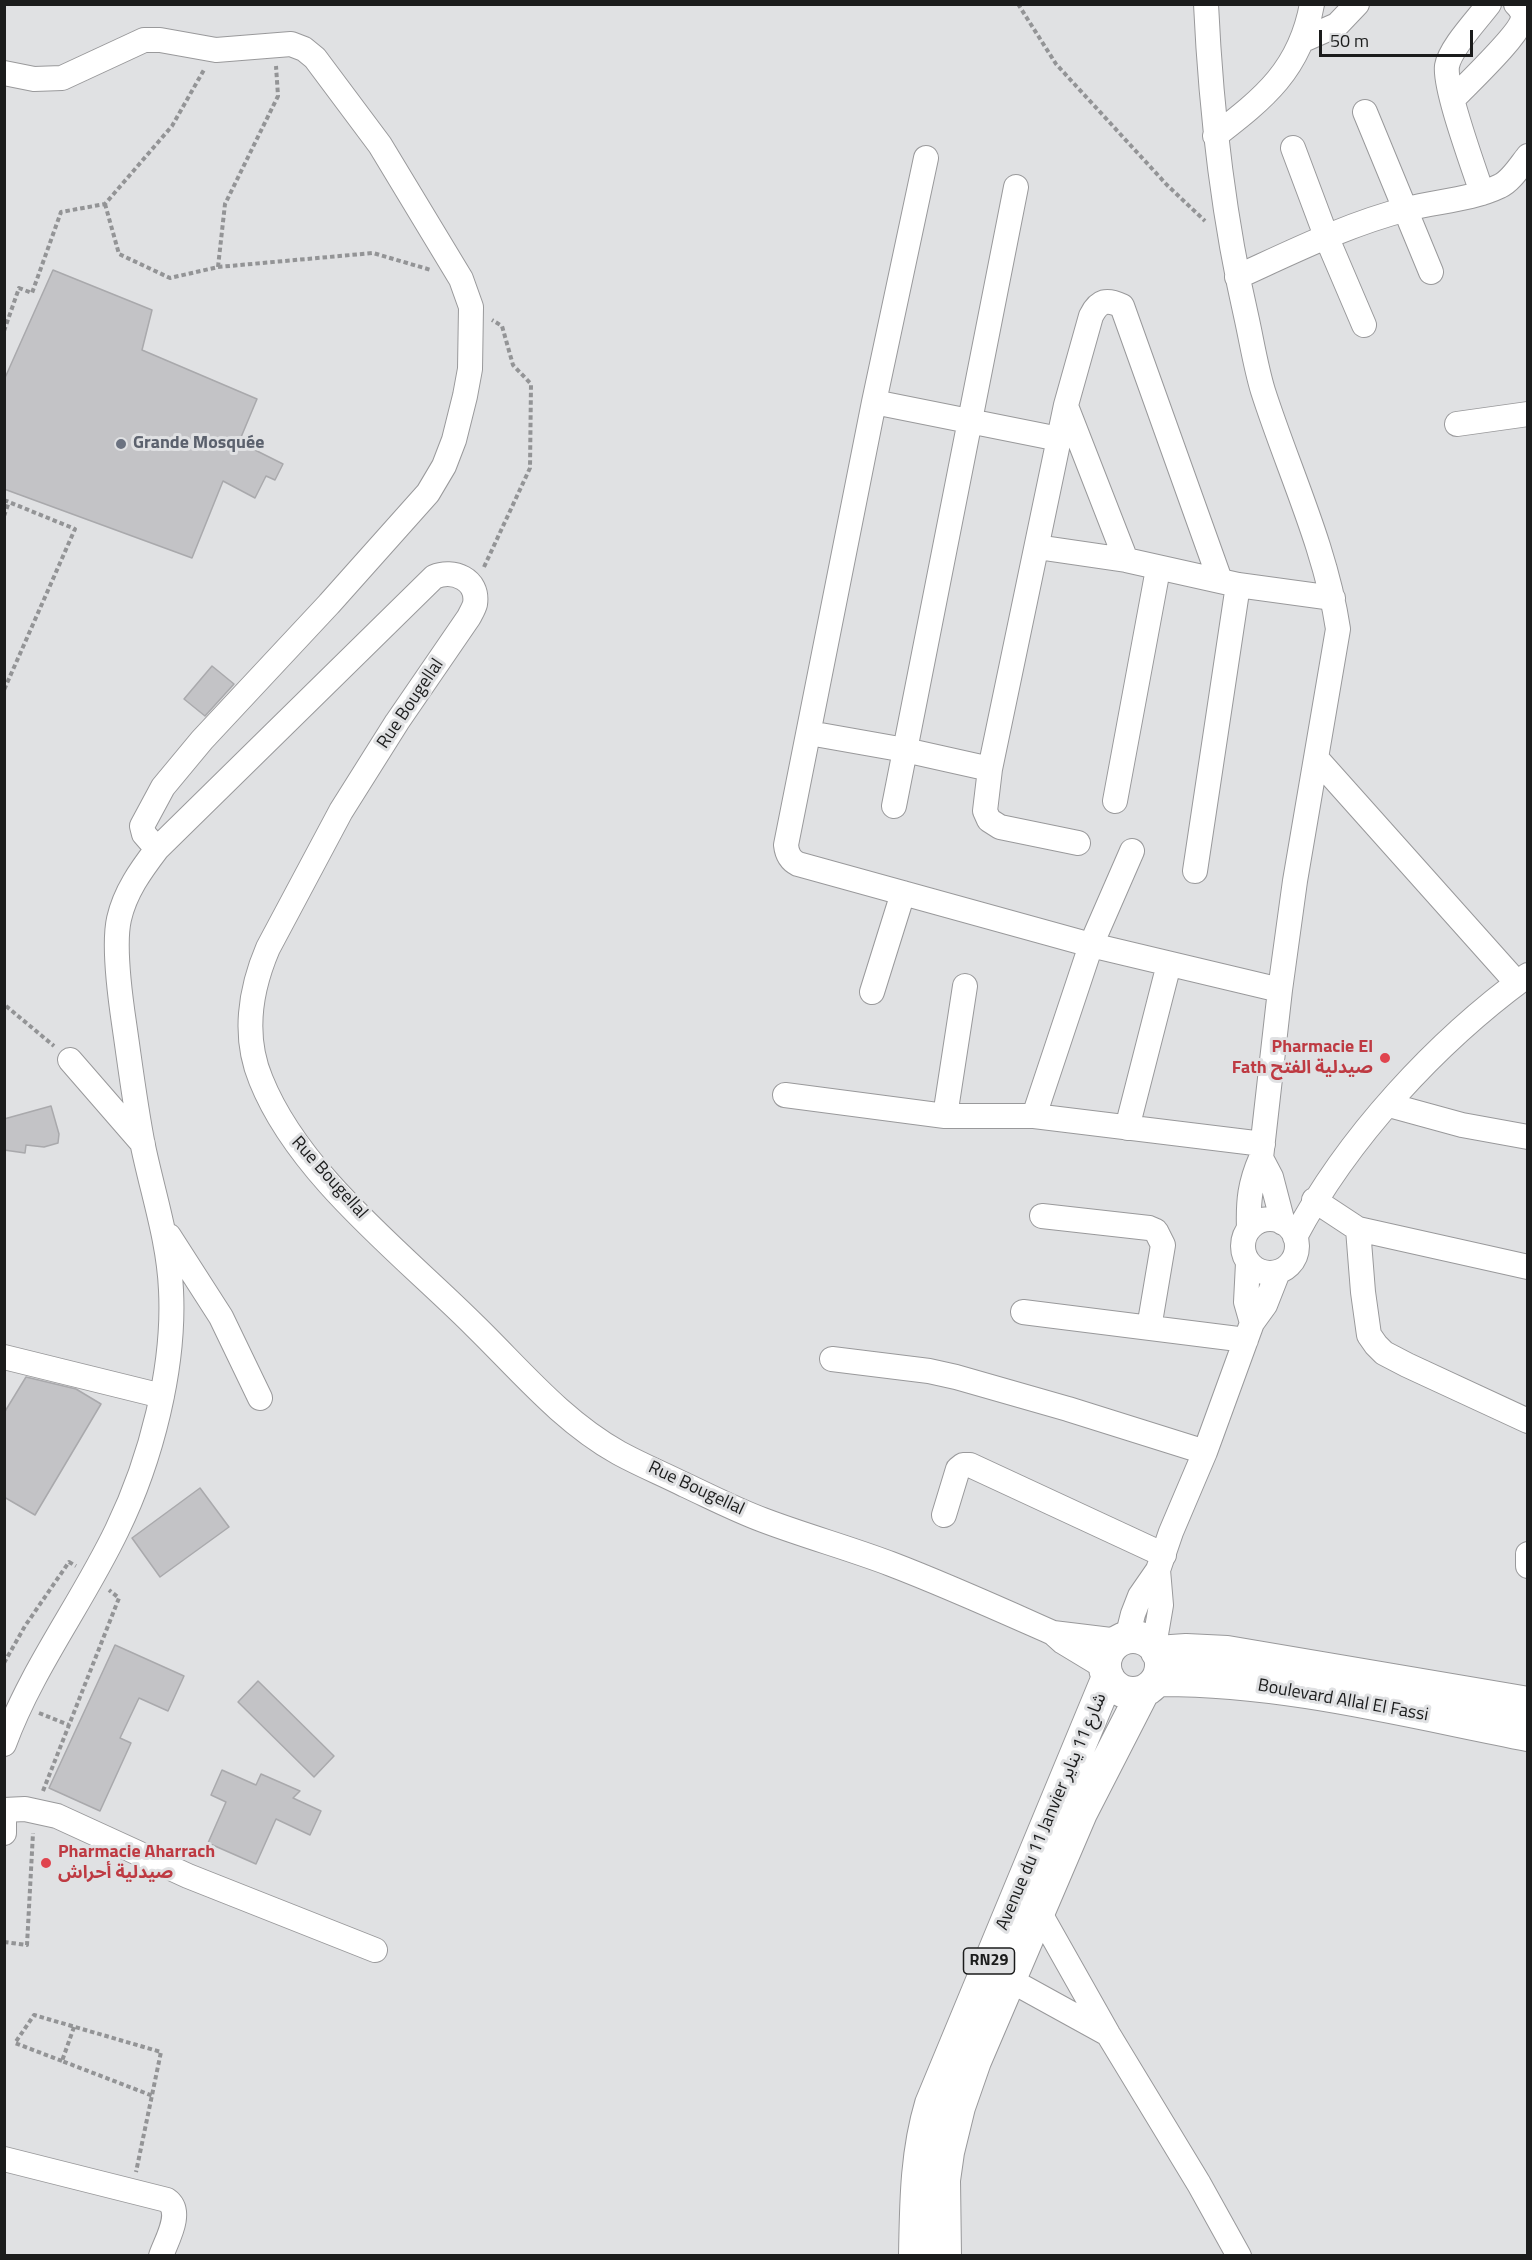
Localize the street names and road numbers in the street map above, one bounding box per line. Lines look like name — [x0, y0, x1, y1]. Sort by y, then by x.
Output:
street label: Rue Bougellal — [373, 655, 449, 753]
street label: Rue Bougellal — [286, 1132, 372, 1224]
street label: Rue Bougellal — [644, 1457, 748, 1521]
street label: Boulevard Allal El Fassi — [1256, 1675, 1430, 1727]
street label: Avenue du 11 Janvier شارع 11 يناير — [992, 1690, 1112, 1934]
road number: RN29 — [964, 1948, 1014, 1974]

